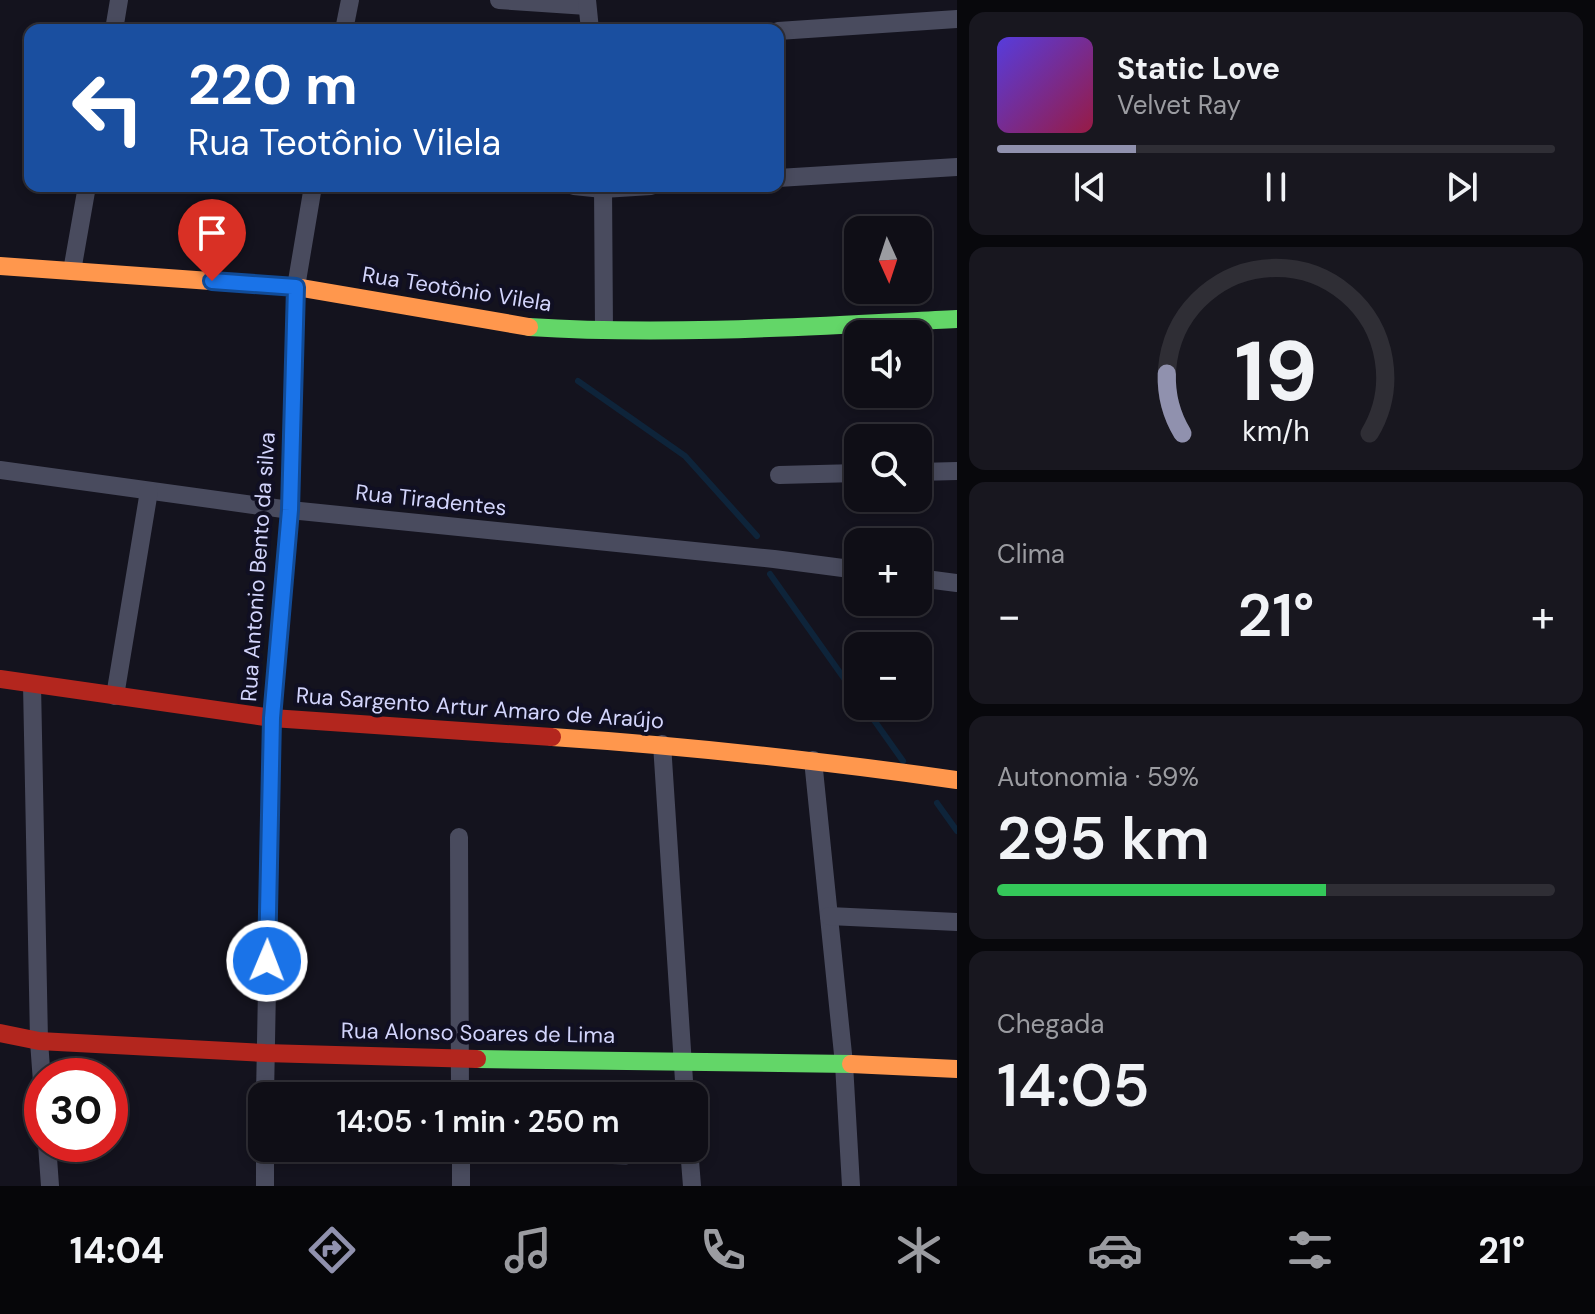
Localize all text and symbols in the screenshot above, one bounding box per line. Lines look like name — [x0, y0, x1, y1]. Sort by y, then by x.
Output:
text: 220 m — [188, 48, 358, 121]
text: Static Love — [1117, 49, 1280, 88]
icon: left — [56, 56, 160, 160]
text: Velvet Ray — [1117, 88, 1241, 122]
text: Rua Teotônio Vilela — [188, 119, 501, 166]
icon: previous — [1068, 165, 1112, 209]
icon: pause — [1254, 165, 1298, 209]
icon: next — [1440, 165, 1484, 209]
pin — [178, 199, 246, 281]
icon: arrive — [190, 211, 234, 255]
north arrow — [844, 216, 932, 304]
map controls — [844, 216, 932, 720]
street label: Rua Teotônio Vilela — [360, 260, 554, 318]
text: 19 — [1234, 317, 1318, 426]
button: sound — [844, 320, 932, 408]
text: km/h — [1242, 413, 1310, 450]
button: search — [844, 424, 932, 512]
street label: Rua Antonio Bento da silva — [234, 431, 282, 703]
street label: Rua Tiradentes — [354, 478, 508, 522]
button: + — [844, 528, 932, 616]
text: Clima — [997, 537, 1065, 571]
text: 21° — [1238, 576, 1314, 655]
text: − — [997, 587, 1021, 645]
text: + — [1531, 587, 1555, 645]
button: − — [844, 632, 932, 720]
street label: Rua Sargento Artur Amaro de Araújo — [295, 681, 665, 735]
text: Autonomia · 59% — [997, 760, 1199, 794]
text: 295 km — [997, 799, 1210, 878]
position arrow — [225, 919, 309, 1003]
text: Chegada — [997, 1007, 1104, 1041]
street label: Rua Alonso Soares de Lima — [341, 1016, 615, 1050]
text: 14:05 — [997, 1046, 1149, 1125]
speed limit sign: 30 — [24, 1058, 128, 1162]
text: 14:05 · 1 min · 250 m — [336, 1102, 620, 1141]
icon: directions — [304, 1222, 360, 1278]
icon: music — [500, 1222, 556, 1278]
icon: phone — [695, 1222, 751, 1278]
icon: climate — [891, 1222, 947, 1278]
icon: car — [1087, 1222, 1143, 1278]
icon: filters — [1282, 1222, 1338, 1278]
text: 14:04 — [70, 1227, 164, 1274]
text: 21° — [1478, 1227, 1525, 1274]

